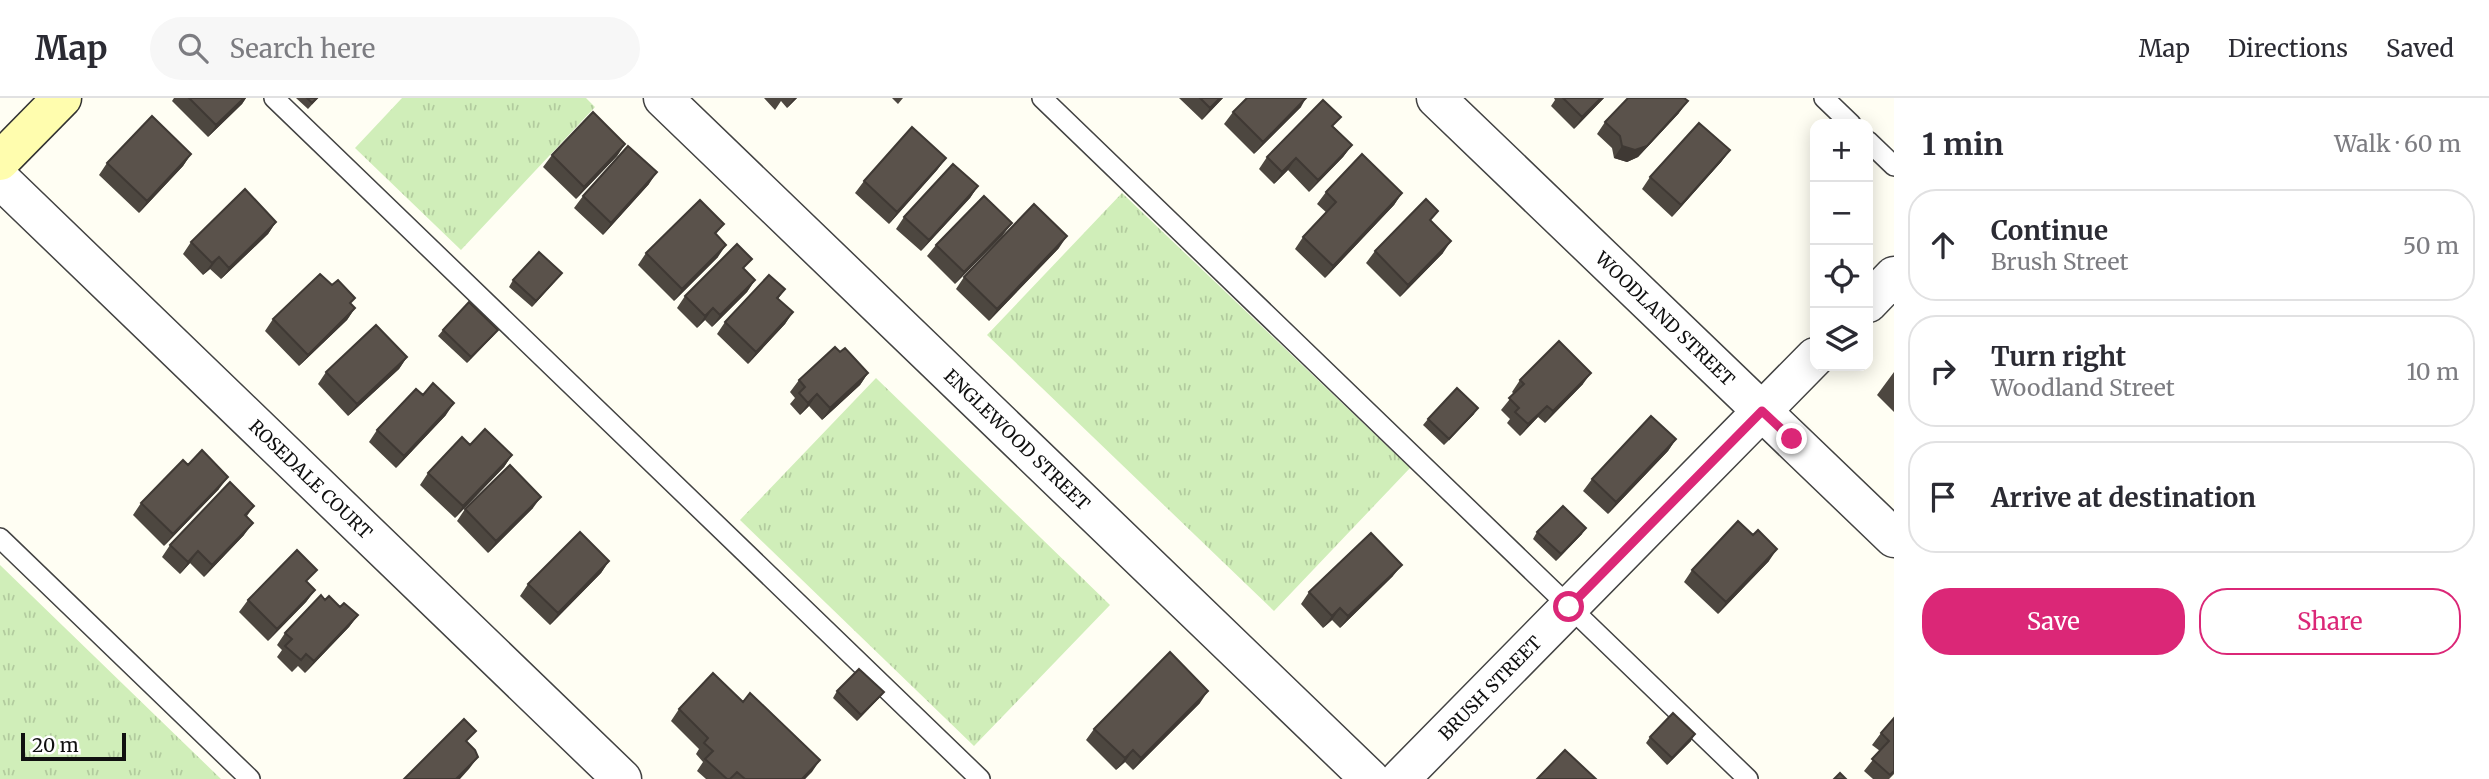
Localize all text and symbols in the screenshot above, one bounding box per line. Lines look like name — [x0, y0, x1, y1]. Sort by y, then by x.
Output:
search box — [150, 17, 640, 80]
text: Map — [35, 28, 108, 69]
icon: search — [174, 29, 212, 67]
text: Search here — [230, 32, 375, 65]
text: Map — [2139, 33, 2190, 64]
text: Directions — [2228, 33, 2348, 64]
text: Saved — [2386, 33, 2454, 64]
map controls — [1810, 119, 1873, 371]
button: + — [1810, 119, 1873, 182]
text: 1 min — [1922, 125, 2004, 163]
text: Walk · 60 m — [2334, 129, 2461, 158]
button: − — [1810, 182, 1873, 245]
text: Continue — [1991, 214, 2108, 247]
icon: ahead — [1924, 226, 1962, 264]
text: 50 m — [2403, 231, 2459, 260]
street label: WOODLAND STREET — [1590, 245, 1740, 391]
button: locate — [1810, 245, 1873, 308]
text: Brush Street — [1991, 247, 2128, 276]
button: layers — [1810, 308, 1873, 371]
text: Turn right — [1991, 340, 2126, 373]
icon: right — [1924, 352, 1962, 390]
text: 10 m — [2406, 357, 2459, 386]
street label: ENGLEWOOD STREET — [940, 364, 1095, 515]
text: Woodland Street — [1991, 373, 2175, 402]
street label: ROSEDALE COURT — [245, 414, 378, 544]
route end — [1776, 423, 1807, 454]
icon: arrive — [1924, 478, 1962, 516]
text: Arrive at destination — [1991, 481, 2256, 514]
button: Save — [1922, 588, 2185, 655]
button: Share — [2199, 588, 2461, 655]
route start — [1553, 591, 1584, 622]
street label: BRUSH STREET — [1433, 630, 1546, 745]
scale bar — [21, 730, 126, 762]
text: 20 m — [32, 733, 79, 757]

